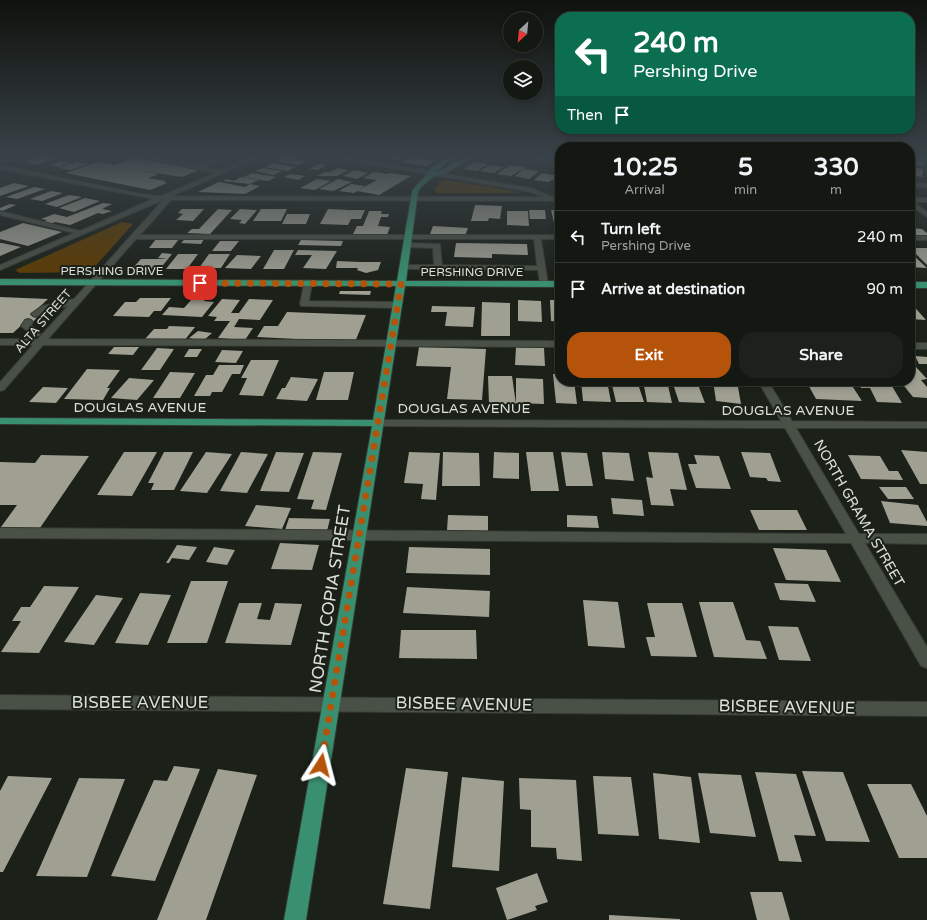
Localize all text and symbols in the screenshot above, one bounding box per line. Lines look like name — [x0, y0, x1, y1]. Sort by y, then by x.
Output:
north arrow — [503, 12, 543, 52]
map controls — [503, 12, 543, 100]
text: 240 m — [633, 26, 719, 60]
icon: left — [567, 28, 619, 80]
button: layers — [503, 60, 543, 100]
text: Pershing Drive — [633, 60, 757, 82]
icon: arrive — [611, 104, 633, 126]
text: Then — [567, 106, 603, 124]
text: 10:25 — [611, 153, 678, 182]
text: 5 — [738, 153, 753, 182]
text: 330 — [813, 153, 859, 182]
text: Arrival — [624, 182, 665, 198]
text: min — [734, 182, 757, 198]
text: m — [830, 182, 842, 198]
text: Turn left — [601, 220, 661, 238]
icon: left — [567, 226, 589, 248]
text: 240 m — [857, 228, 903, 246]
text: Pershing Drive — [601, 238, 691, 254]
street label: PERSHING DRIVE — [61, 264, 164, 278]
street label: PERSHING DRIVE — [421, 265, 524, 279]
pin — [183, 266, 217, 300]
icon: arrive — [189, 272, 211, 294]
icon: arrive — [567, 278, 589, 300]
text: Arrive at destination — [601, 280, 745, 298]
text: 90 m — [866, 280, 903, 298]
street label: ALTA STREET — [12, 286, 75, 355]
button: Exit — [567, 332, 731, 378]
button: Share — [739, 332, 903, 378]
street label: DOUGLAS AVENUE — [74, 399, 206, 416]
street label: DOUGLAS AVENUE — [398, 400, 530, 417]
street label: DOUGLAS AVENUE — [722, 402, 854, 419]
street label: NORTH GRAMA STREET — [810, 436, 908, 590]
street label: NORTH COPIA STREET — [305, 503, 355, 695]
street label: BISBEE AVENUE — [72, 692, 208, 713]
street label: BISBEE AVENUE — [395, 692, 533, 716]
street label: BISBEE AVENUE — [718, 695, 856, 719]
position arrow — [300, 744, 342, 786]

